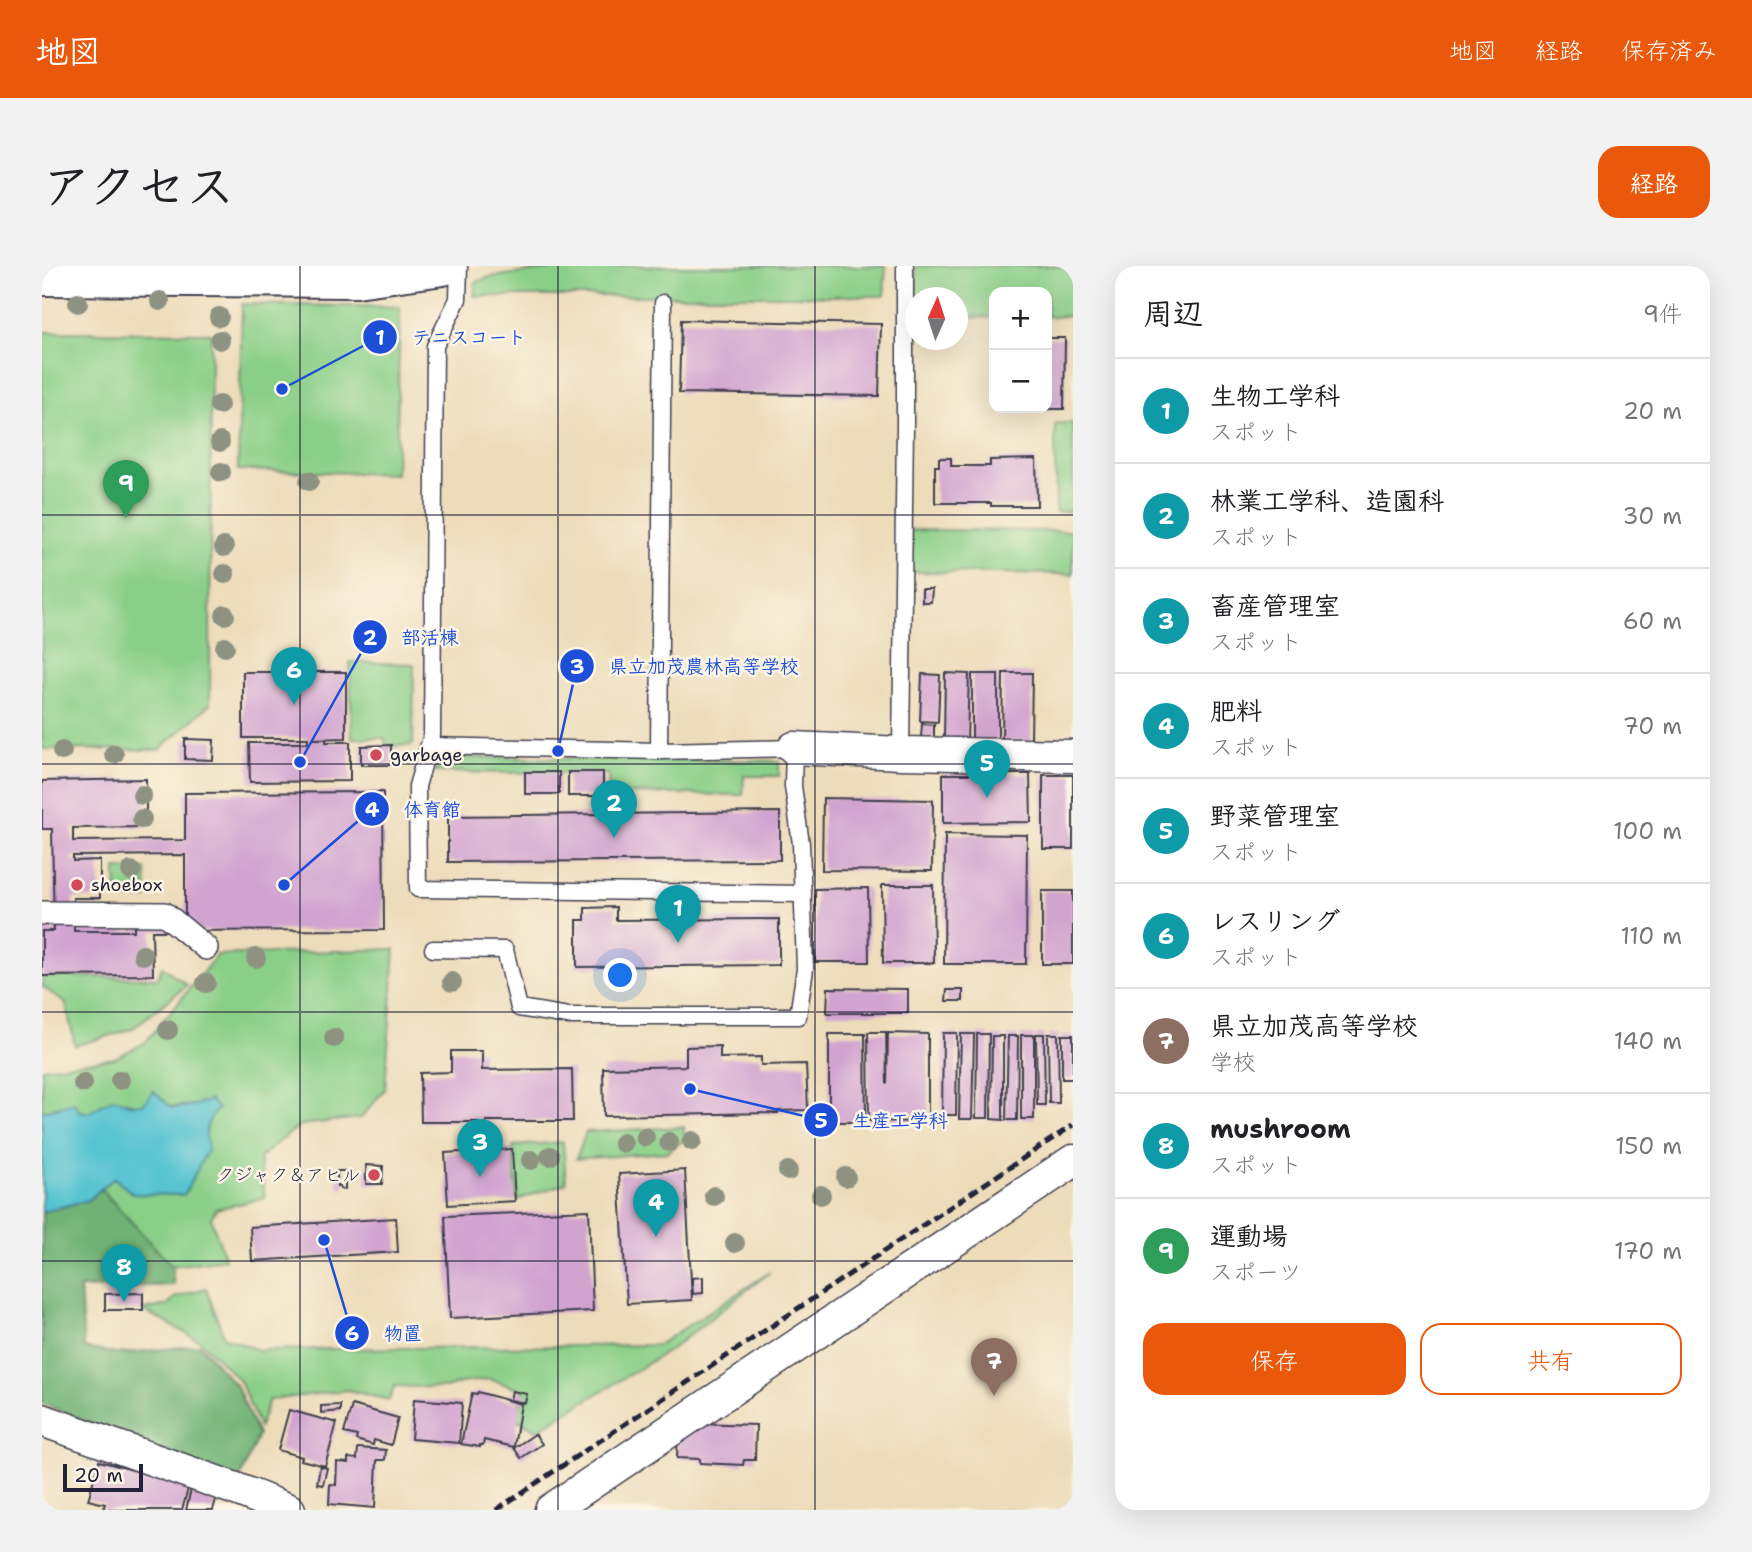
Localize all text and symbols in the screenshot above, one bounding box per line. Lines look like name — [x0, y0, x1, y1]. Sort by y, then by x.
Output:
text: 地図 — [35, 29, 101, 74]
text: 地図 — [1449, 35, 1497, 67]
text: 経路 — [1535, 35, 1583, 67]
text: 保存済み — [1621, 35, 1717, 67]
button: 経路 — [1598, 146, 1710, 218]
text: アクセス — [42, 153, 235, 219]
north arrow — [905, 287, 968, 350]
map controls — [989, 287, 1052, 413]
button: + — [989, 287, 1052, 350]
text: 周辺 — [1143, 293, 1203, 334]
text: 9件 — [1643, 299, 1682, 329]
callout: テニスコート — [363, 317, 540, 357]
text: 1 — [375, 324, 385, 352]
text: テニスコート — [412, 325, 526, 350]
button: − — [989, 350, 1052, 413]
text: 生物工学科 — [1210, 378, 1340, 413]
text: 1 — [1161, 396, 1171, 426]
text: 20 m — [1623, 396, 1682, 426]
text: スポット — [1210, 417, 1302, 447]
pin: 9 — [103, 460, 149, 518]
text: 林業工学科、造園科 — [1210, 483, 1444, 518]
text: 2 — [1158, 501, 1174, 531]
text: 30 m — [1623, 501, 1682, 531]
text: スポット — [1210, 522, 1302, 552]
text: 畜産管理室 — [1210, 588, 1340, 623]
text: 3 — [1158, 606, 1174, 636]
text: 60 m — [1623, 606, 1682, 636]
callout: 部活棟 — [353, 617, 473, 657]
text: 2 — [363, 624, 378, 652]
text: 部活棟 — [401, 625, 459, 650]
text: スポット — [1210, 627, 1302, 657]
callout: 県立加茂農林高等学校 — [560, 646, 813, 686]
pin: 6 — [271, 647, 317, 705]
text: 3 — [570, 653, 584, 681]
text: 県立加茂農林高等学校 — [609, 654, 799, 679]
text: 肥料 — [1210, 693, 1262, 728]
text: 4 — [1158, 711, 1174, 741]
text: 70 m — [1623, 711, 1682, 741]
text: スポット — [1210, 732, 1302, 762]
pin: 5 — [964, 740, 1010, 798]
place label: garbage — [390, 743, 463, 767]
marker: garbage — [368, 747, 384, 763]
pin: 2 — [591, 780, 637, 838]
callout: 体育館 — [355, 789, 475, 829]
text: 4 — [365, 796, 380, 824]
text: 体育館 — [403, 797, 461, 822]
text: 野菜管理室 — [1210, 798, 1340, 833]
text: 5 — [1159, 816, 1173, 846]
text: 100 m — [1613, 816, 1682, 846]
text: スポット — [1210, 837, 1302, 867]
place label: shoebox — [91, 873, 162, 897]
marker: shoebox — [69, 877, 85, 893]
pin: 1 — [655, 885, 701, 943]
text: レスリング — [1210, 903, 1340, 938]
text: 6 — [1158, 921, 1174, 951]
text: 110 m — [1620, 921, 1682, 951]
text: スポット — [1210, 942, 1302, 972]
your location — [603, 958, 637, 992]
text: 県立加茂高等学校 — [1210, 1008, 1418, 1043]
text: 7 — [1158, 1026, 1174, 1056]
text: 140 m — [1614, 1026, 1682, 1056]
text: 学校 — [1210, 1047, 1256, 1077]
callout: 生産工学科 — [803, 1100, 961, 1140]
text: 5 — [814, 1107, 828, 1135]
text: 生産工学科 — [852, 1108, 948, 1133]
text: mushroom — [1210, 1111, 1351, 1146]
pin: 3 — [457, 1119, 503, 1177]
text: 8 — [1158, 1131, 1174, 1161]
text: 150 m — [1615, 1131, 1682, 1161]
text: スポット — [1210, 1150, 1302, 1180]
place label: クジャク＆アヒル — [216, 1163, 360, 1187]
marker: クジャク＆アヒル — [366, 1167, 382, 1183]
pin: 4 — [633, 1179, 679, 1237]
text: 運動場 — [1210, 1218, 1288, 1253]
text: 9 — [1158, 1236, 1174, 1266]
text: 170 m — [1614, 1236, 1682, 1266]
pin: 8 — [101, 1244, 147, 1302]
text: スポーツ — [1210, 1257, 1302, 1287]
callout: 物置 — [335, 1313, 436, 1353]
text: 6 — [345, 1320, 359, 1348]
text: 物置 — [384, 1321, 422, 1346]
button: 保存 — [1143, 1323, 1406, 1395]
button: 共有 — [1420, 1323, 1682, 1395]
pin: 7 — [971, 1338, 1017, 1396]
scale bar — [63, 1461, 144, 1493]
text: 20 m — [74, 1463, 123, 1488]

